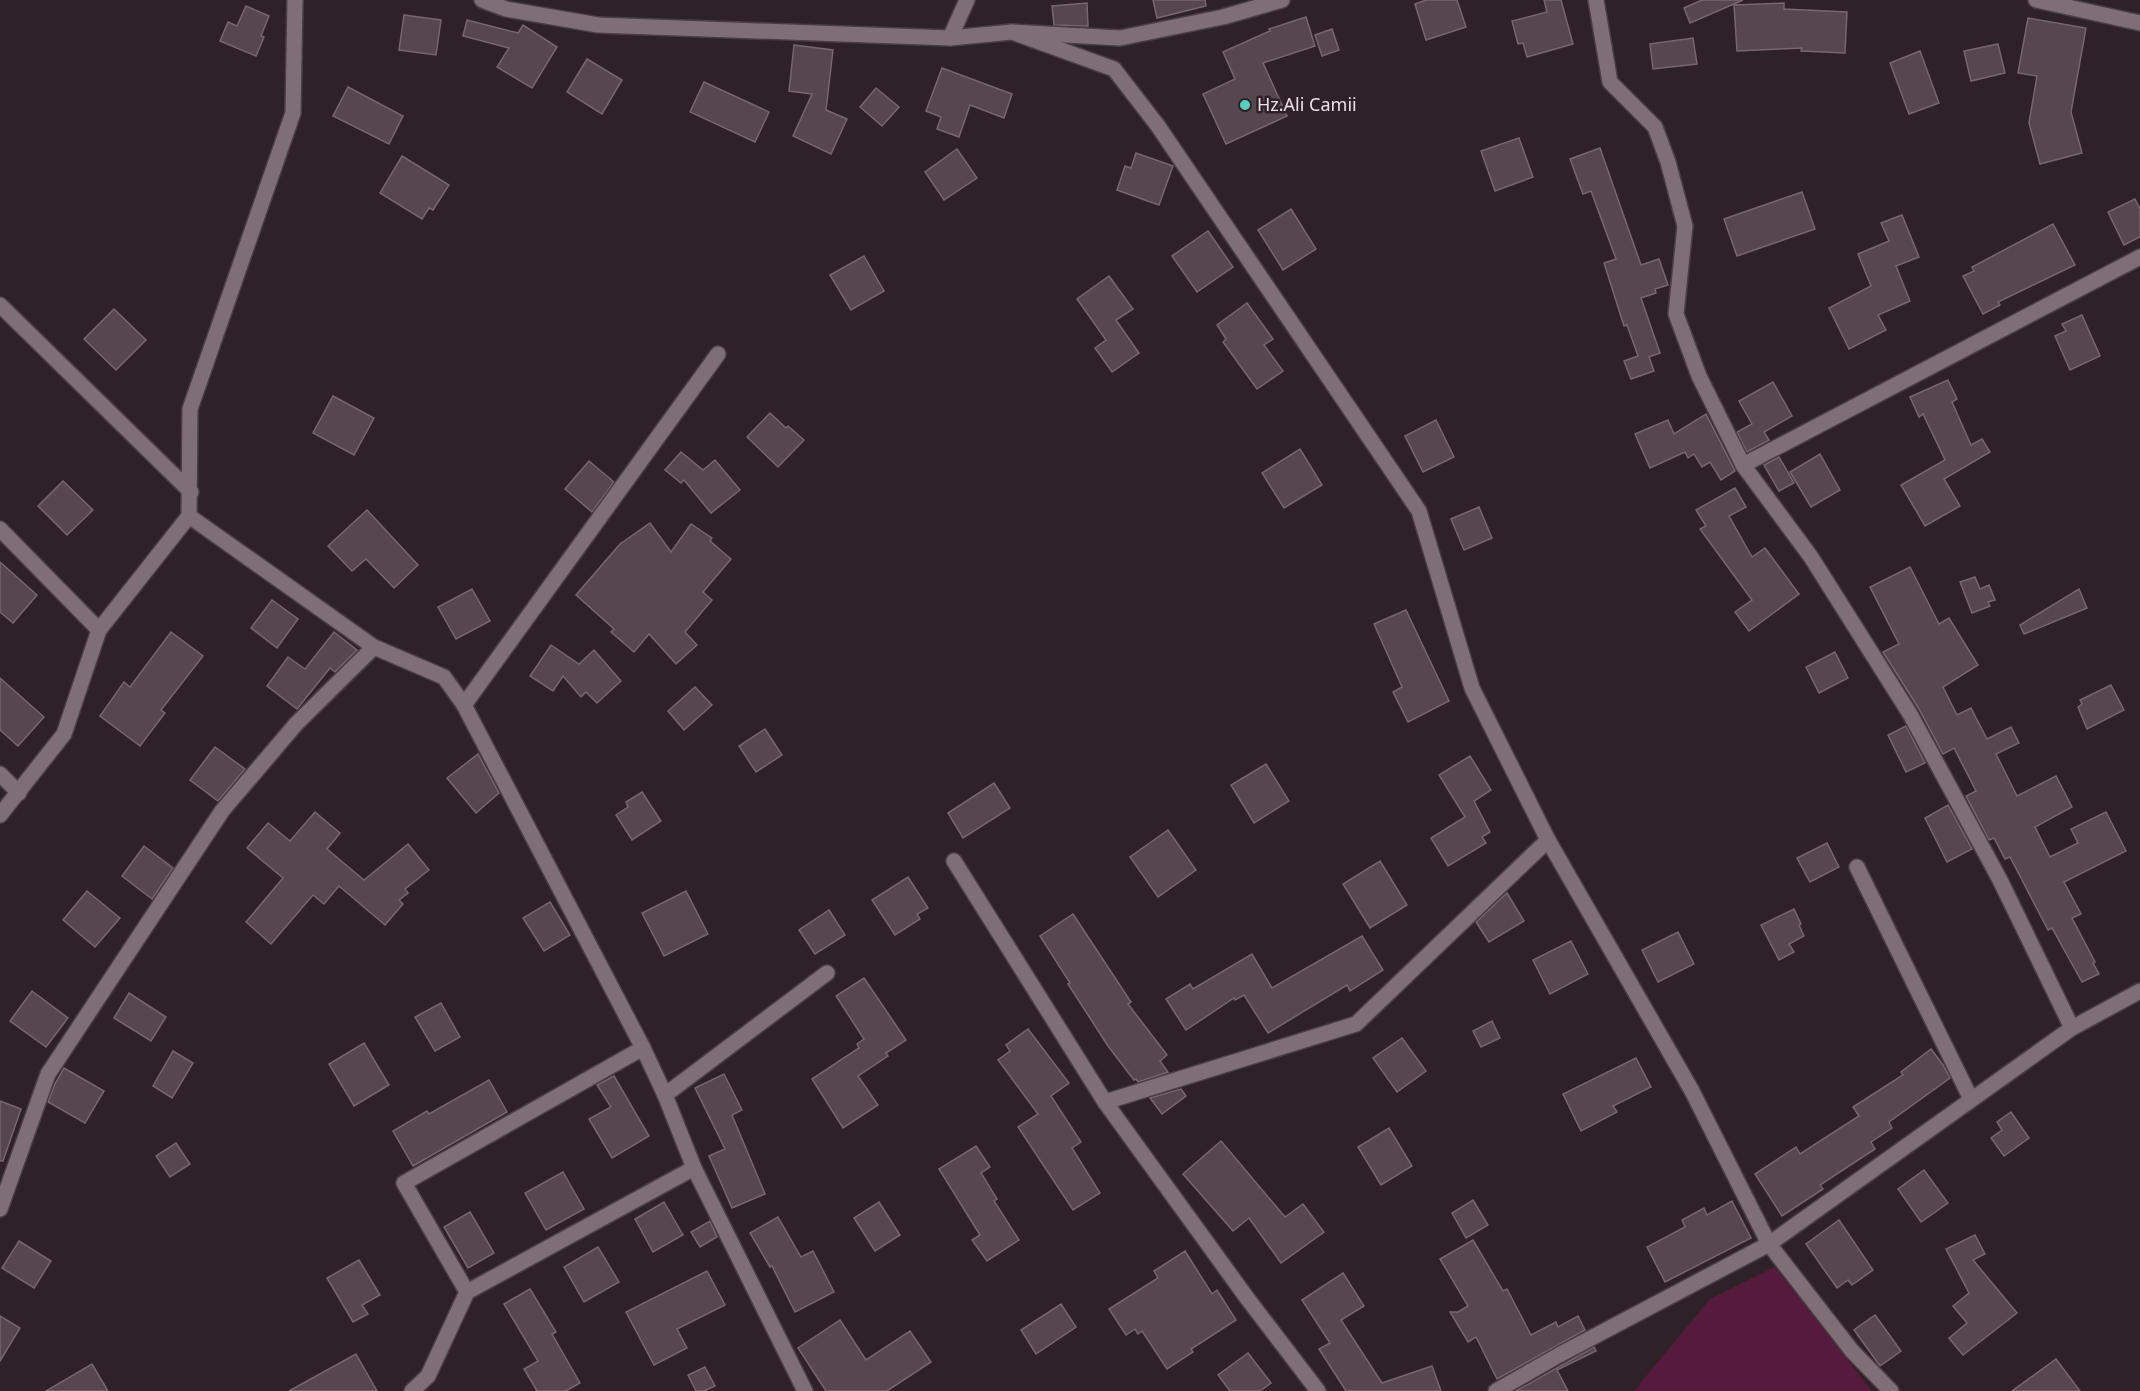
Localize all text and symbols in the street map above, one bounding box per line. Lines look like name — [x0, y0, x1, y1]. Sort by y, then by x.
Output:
place label: Hz.Ali Camii — [1257, 92, 1357, 116]
marker: Hz.Ali Camii — [1238, 98, 1252, 112]

